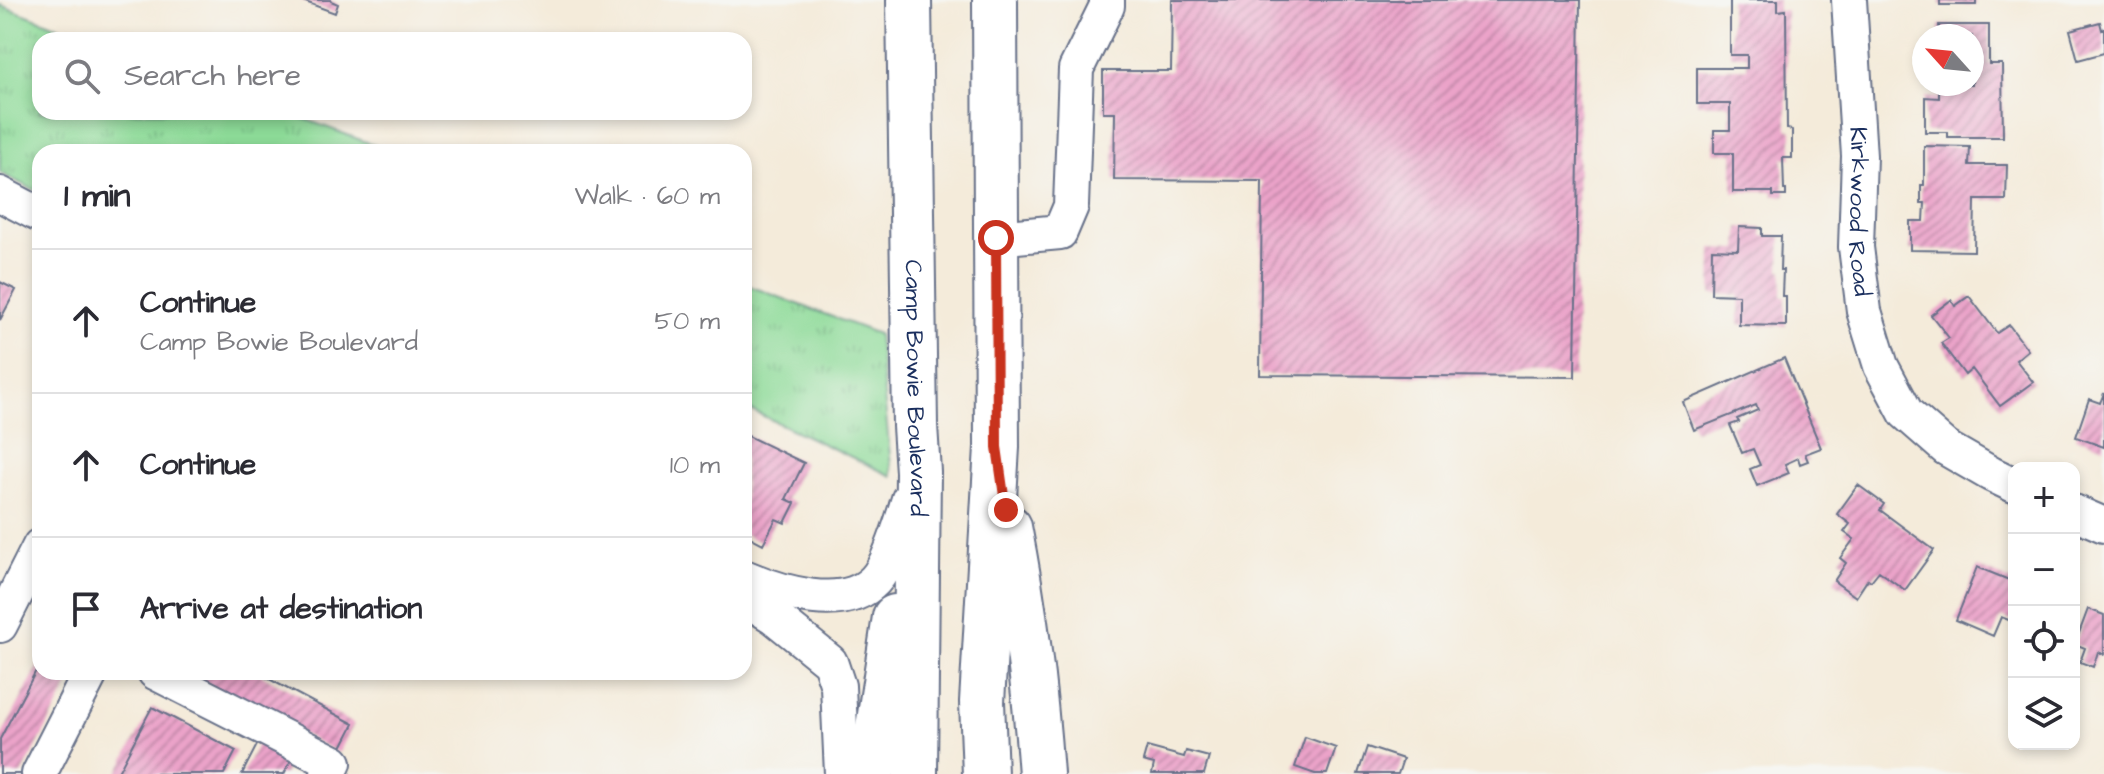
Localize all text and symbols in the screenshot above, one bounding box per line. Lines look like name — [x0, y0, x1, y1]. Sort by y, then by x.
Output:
north arrow — [1912, 24, 1984, 96]
search box — [32, 32, 752, 120]
icon: search — [60, 54, 104, 98]
text: Search here — [124, 55, 301, 97]
street label: Kirkwood Road — [1838, 126, 1879, 298]
text: 1 min — [64, 172, 131, 220]
text: Walk · 60 m — [574, 178, 720, 214]
route start — [978, 220, 1014, 256]
street label: Camp Bowie Boulevard — [896, 259, 935, 516]
text: Continue — [140, 282, 256, 324]
icon: ahead — [64, 299, 108, 343]
text: 50 m — [655, 303, 720, 339]
text: Camp Bowie Boulevard — [140, 324, 418, 360]
icon: ahead — [64, 443, 108, 487]
text: Continue — [140, 444, 256, 486]
text: 10 m — [670, 447, 720, 483]
map controls — [2008, 462, 2080, 750]
button: + — [2008, 462, 2080, 534]
route end — [988, 492, 1024, 528]
button: − — [2008, 534, 2080, 606]
icon: arrive — [64, 587, 108, 631]
text: Arrive at destination — [140, 588, 422, 630]
button: locate — [2008, 606, 2080, 678]
button: layers — [2008, 678, 2080, 750]

